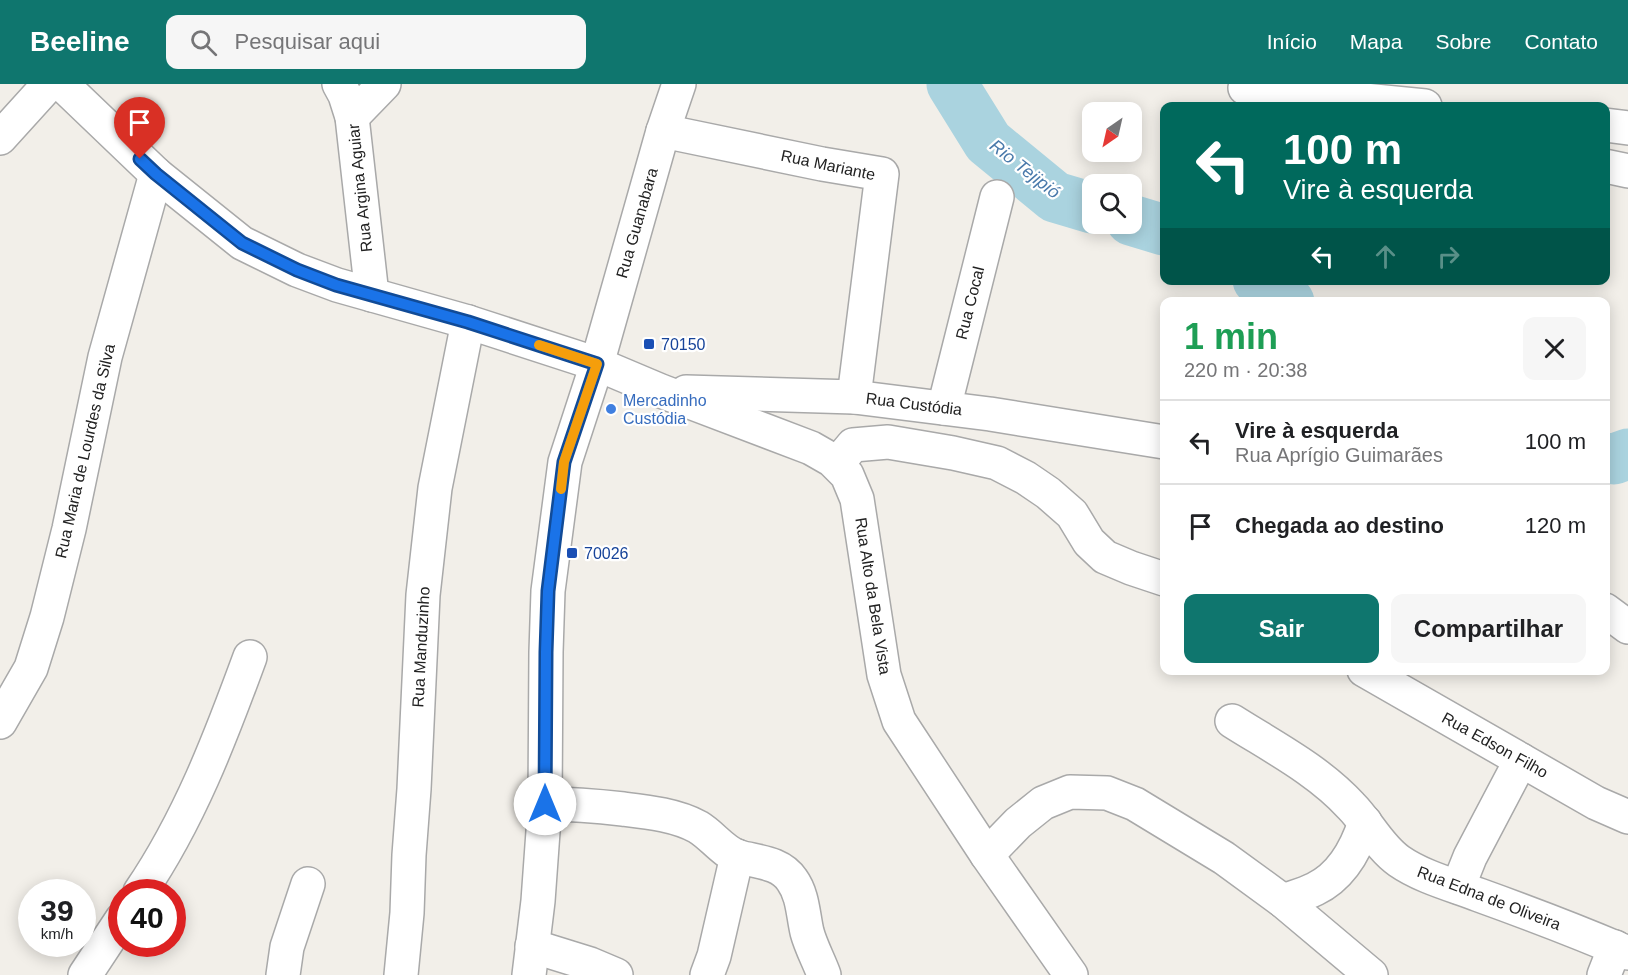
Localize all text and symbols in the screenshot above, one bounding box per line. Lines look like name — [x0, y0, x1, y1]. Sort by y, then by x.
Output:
search box — [166, 15, 586, 69]
text: Beeline — [30, 26, 130, 57]
icon: search — [187, 26, 220, 59]
text: Pesquisar aqui — [235, 29, 380, 54]
text: Início — [1267, 30, 1317, 53]
text: Mapa — [1350, 30, 1402, 53]
text: Sobre — [1435, 30, 1491, 53]
text: Contato — [1524, 30, 1598, 53]
pin — [114, 97, 165, 159]
north arrow — [1082, 102, 1142, 162]
map controls — [1082, 102, 1142, 234]
icon: arrive — [123, 106, 156, 139]
street label: Rua Argina Aguiar — [345, 122, 375, 253]
icon: left — [1184, 126, 1262, 204]
text: 100 m — [1283, 126, 1402, 173]
water label: Rio Tejipió — [986, 135, 1064, 203]
street label: Rua Mariante — [779, 147, 877, 183]
street label: Rua Guanabara — [613, 166, 661, 280]
button: search — [1082, 174, 1142, 234]
text: Vire à esquerda — [1283, 175, 1473, 205]
icon: left — [1306, 240, 1339, 273]
icon: ahead — [1369, 240, 1402, 273]
icon: right — [1432, 240, 1465, 273]
street label: Rua Cocal — [953, 265, 987, 341]
text: 1 min — [1184, 316, 1278, 357]
button: close — [1523, 317, 1586, 380]
place label: 70150 — [661, 336, 706, 353]
marker: 70150 — [642, 337, 656, 351]
street label: Rua Maria de Lourdes da Silva — [52, 342, 118, 560]
text: 220 m · 20:38 — [1184, 359, 1307, 381]
street label: Rua Custódia — [865, 390, 963, 418]
place label: Mercadinho Custódia — [623, 392, 707, 427]
marker: Mercadinho Custódia — [604, 402, 618, 416]
text: Vire à esquerda — [1235, 418, 1398, 443]
icon: left — [1184, 426, 1217, 459]
text: 100 m — [1525, 429, 1586, 454]
text: Rua Aprígio Guimarães — [1235, 444, 1443, 466]
icon: arrive — [1184, 510, 1217, 543]
text: Chegada ao destino — [1235, 513, 1444, 538]
text: 120 m — [1525, 513, 1586, 538]
street label: Rua Alto da Bela Vista — [852, 516, 894, 676]
place label: 70026 — [584, 545, 629, 562]
marker: 70026 — [565, 546, 579, 560]
street label: Rua Manduzinho — [409, 586, 433, 708]
button: Sair — [1184, 594, 1379, 663]
button: Compartilhar — [1391, 594, 1586, 663]
street label: Rua Edson Filho — [1439, 709, 1551, 781]
position arrow — [513, 772, 577, 836]
street label: Rua Edna de Oliveira — [1415, 863, 1563, 933]
speed limit sign: 40 — [108, 879, 186, 957]
text: 39 — [40, 894, 74, 927]
text: km/h — [41, 925, 73, 942]

